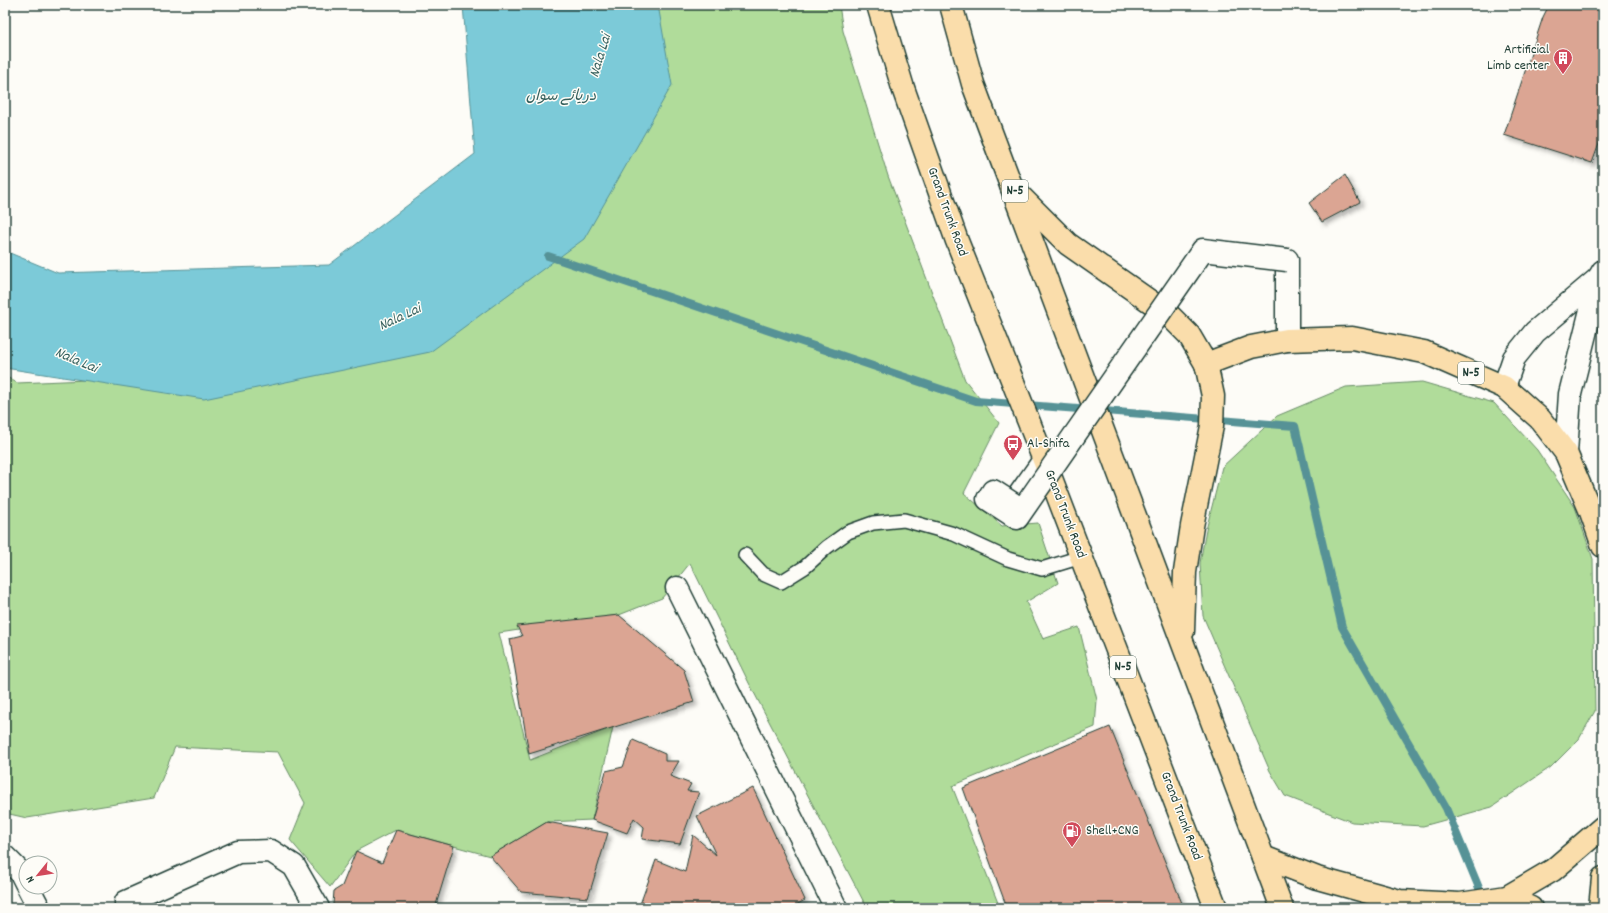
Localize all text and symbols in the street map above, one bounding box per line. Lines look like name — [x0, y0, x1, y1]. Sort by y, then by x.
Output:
water label: Nala Lai — [584, 29, 619, 80]
place label: Artificial Limb center — [1487, 40, 1550, 76]
building icon: Artificial Limb center — [1552, 47, 1574, 75]
water label: دریائے سواں — [526, 86, 596, 108]
street label: Grand Trunk Road — [922, 165, 972, 259]
road number: N-5 — [1002, 180, 1028, 202]
water label: Nala Lai — [375, 298, 427, 337]
water label: Nala Lai — [51, 342, 103, 381]
road number: N-5 — [1458, 362, 1484, 384]
bus stop icon: Al-Shifa — [1002, 433, 1024, 461]
place label: Al-Shifa — [1027, 434, 1070, 454]
street label: Grand Trunk Road — [1039, 467, 1091, 561]
road number: N-5 — [1110, 656, 1136, 678]
street label: Grand Trunk Road — [1155, 769, 1207, 863]
fuel station icon: Shell+CNG — [1061, 820, 1083, 848]
place label: Shell+CNG — [1086, 821, 1139, 841]
north arrow — [18, 855, 58, 895]
text: N — [23, 872, 39, 885]

